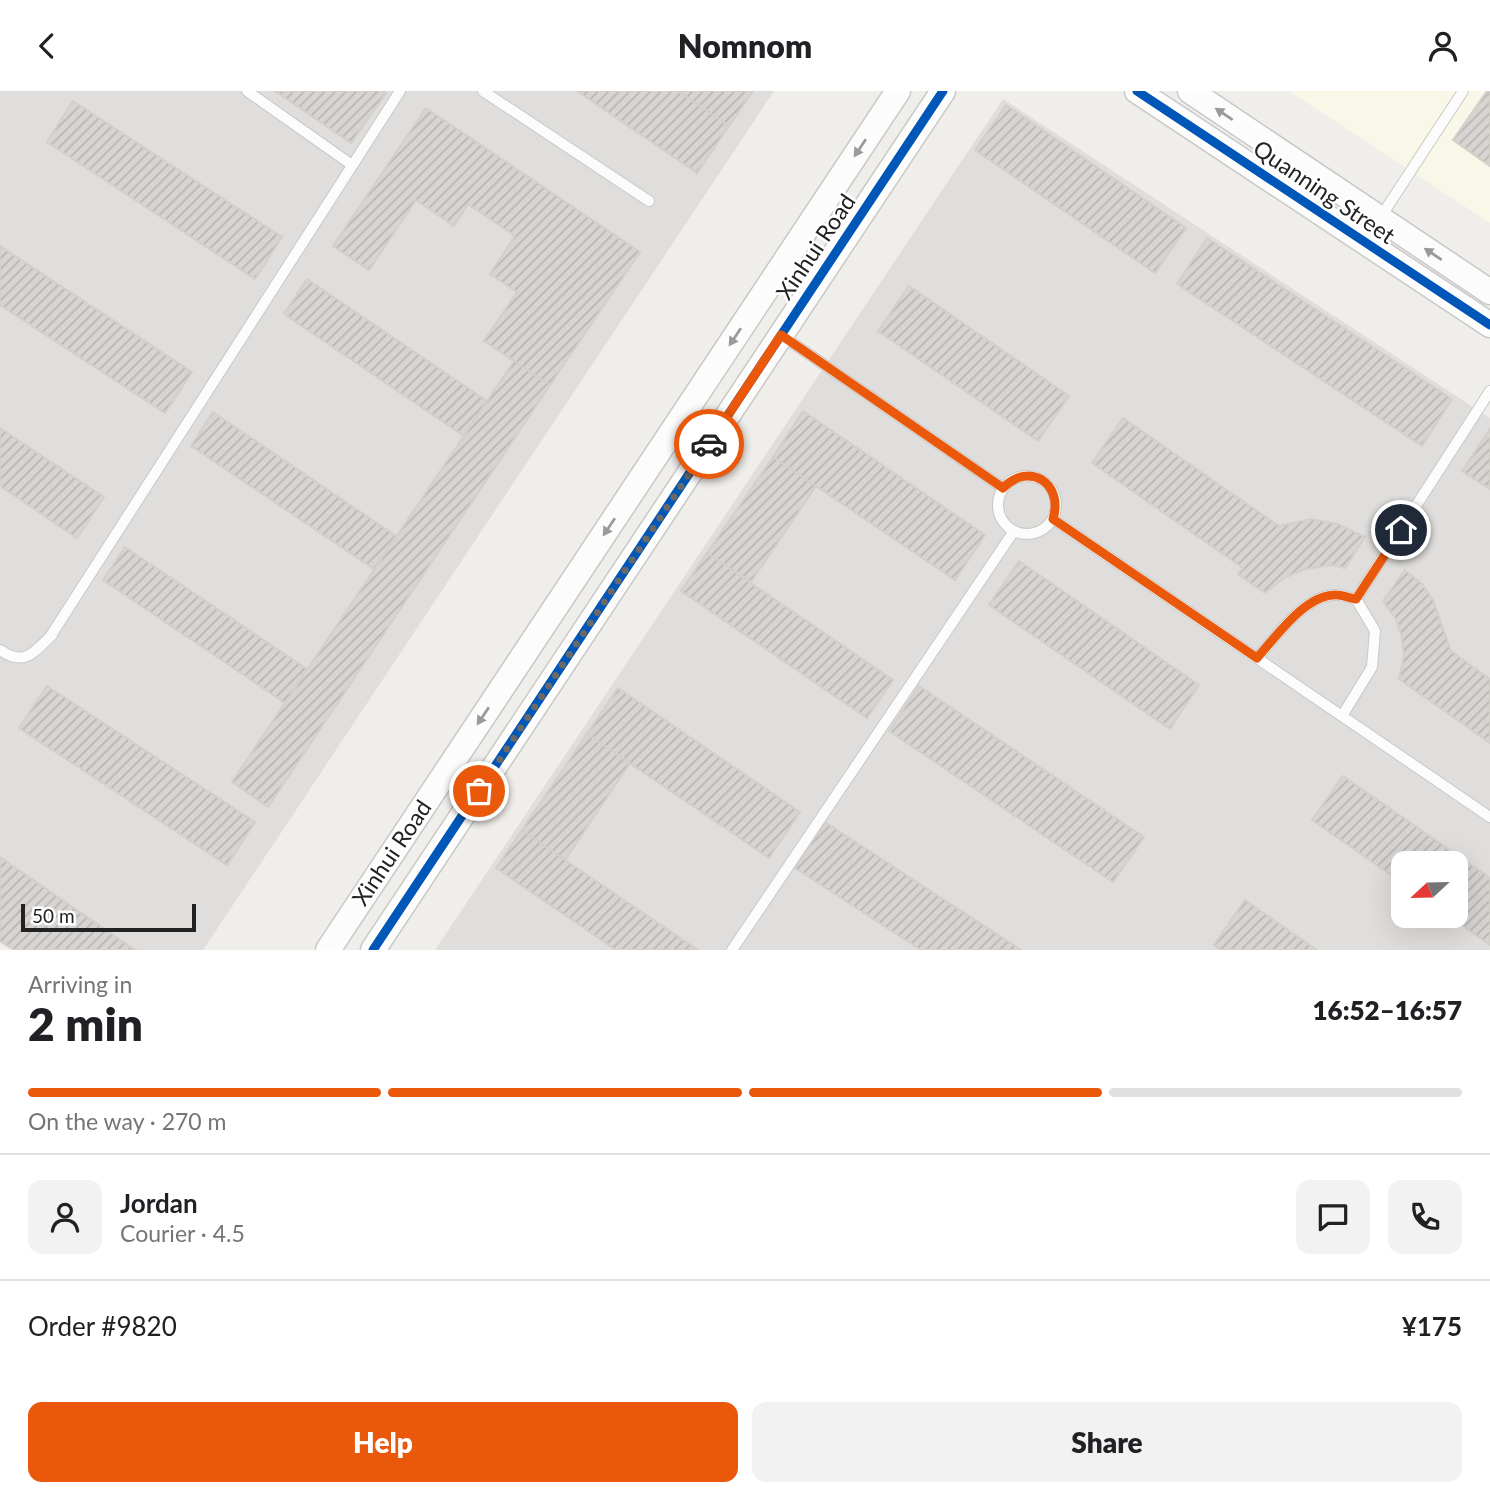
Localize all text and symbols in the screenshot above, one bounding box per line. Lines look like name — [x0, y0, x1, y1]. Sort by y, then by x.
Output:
text: Nomnom — [678, 26, 812, 65]
icon: back — [28, 27, 66, 65]
icon: person — [1424, 27, 1462, 65]
one-way arrow — [1215, 107, 1233, 121]
street label: Quanning Street — [1248, 133, 1401, 249]
one-way arrow — [854, 138, 867, 158]
street label: Xinhui Road — [770, 188, 861, 305]
one-way arrow — [1424, 247, 1442, 261]
one-way arrow — [728, 328, 741, 347]
courier — [674, 409, 744, 479]
icon: car — [690, 425, 728, 463]
pin — [1371, 500, 1431, 560]
icon: home — [1382, 511, 1420, 549]
one-way arrow — [602, 518, 616, 536]
one-way arrow — [477, 707, 490, 726]
pin — [449, 761, 509, 821]
icon: bag — [460, 772, 498, 810]
street label: Xinhui Road — [346, 794, 437, 911]
north arrow — [1391, 851, 1468, 927]
map controls — [1391, 851, 1468, 928]
scale bar — [21, 901, 196, 933]
text: 50 m — [32, 904, 75, 927]
text: Arriving in — [28, 970, 132, 998]
text: 16:52–16:57 — [1312, 994, 1462, 1026]
text: 2 min — [28, 996, 143, 1051]
text: On the way · 270 m — [28, 1107, 227, 1135]
button: person — [28, 1180, 102, 1254]
button: chat — [1296, 1180, 1370, 1254]
button: phone — [1388, 1180, 1462, 1254]
text: Jordan — [120, 1187, 198, 1219]
text: Courier · 4.5 — [120, 1219, 245, 1247]
text: Order #9820 — [28, 1310, 177, 1342]
text: ¥175 — [1402, 1310, 1462, 1342]
button: Help — [28, 1402, 738, 1482]
button: Share — [752, 1402, 1462, 1482]

